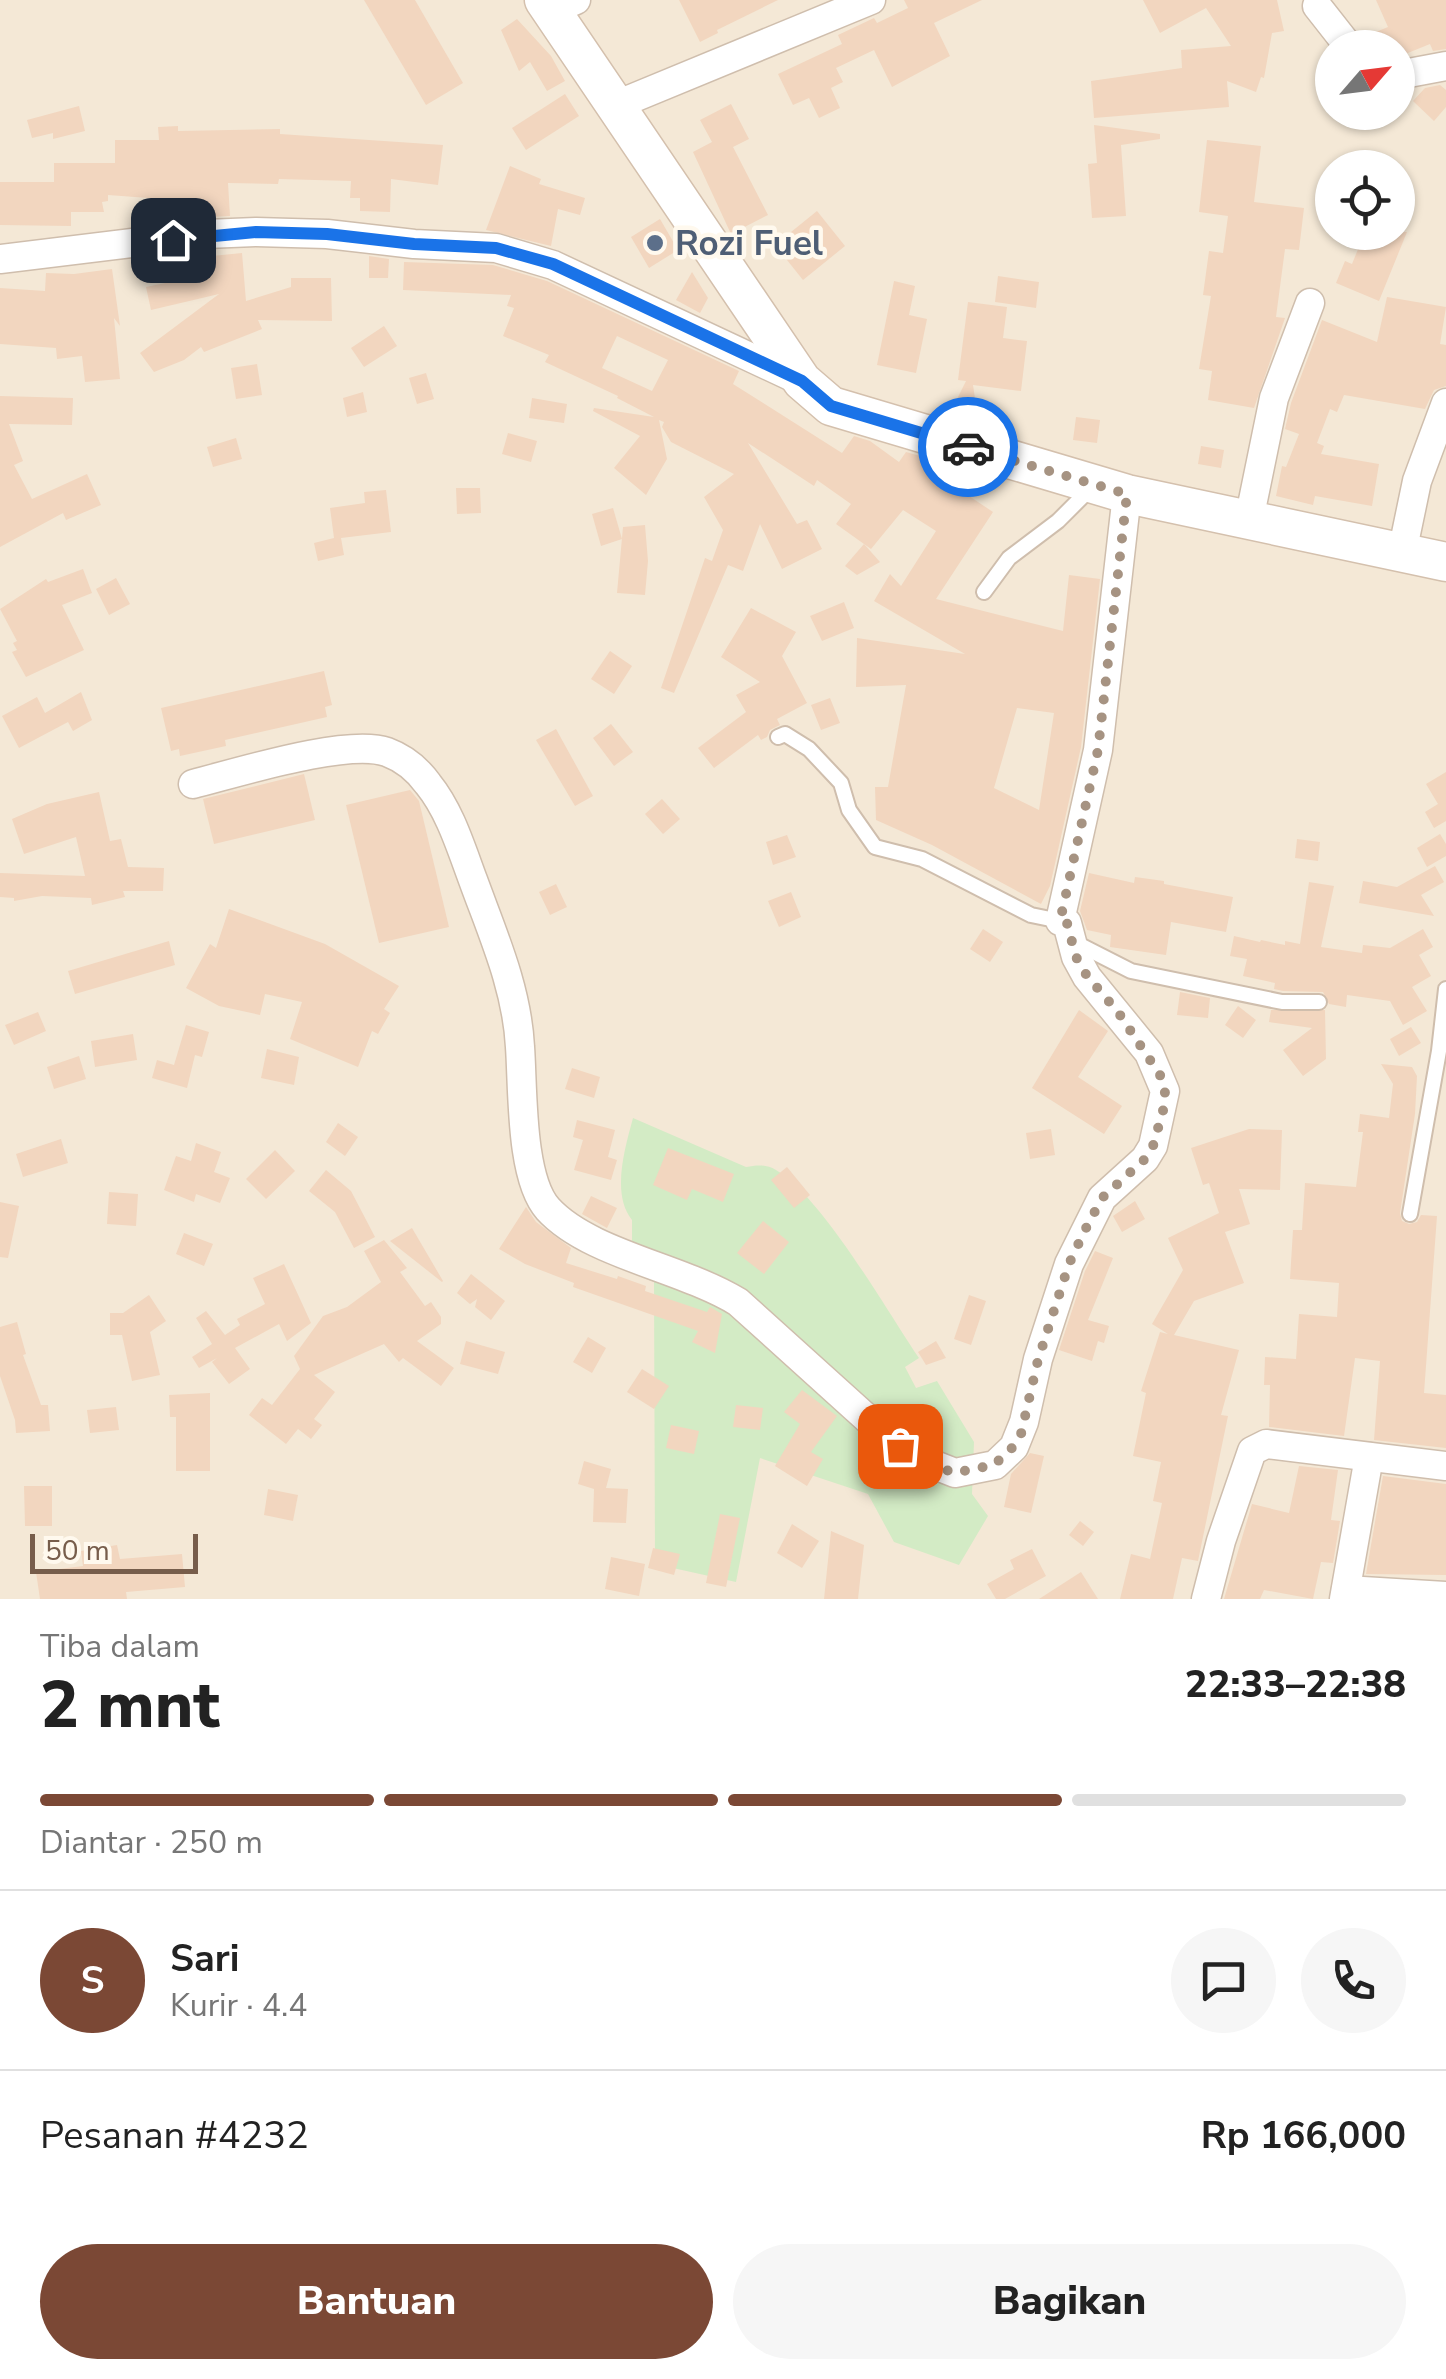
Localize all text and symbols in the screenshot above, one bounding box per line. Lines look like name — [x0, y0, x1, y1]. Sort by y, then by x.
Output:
north arrow — [1315, 30, 1415, 130]
map controls — [1315, 30, 1415, 250]
button: locate — [1315, 150, 1415, 250]
pin — [131, 198, 216, 283]
icon: home — [146, 213, 201, 268]
place label: Rozi Fuel — [675, 220, 823, 267]
marker: Rozi Fuel — [644, 232, 666, 254]
courier — [918, 397, 1018, 497]
icon: car — [941, 420, 996, 475]
pin — [858, 1404, 943, 1489]
icon: bag — [873, 1419, 928, 1474]
scale bar — [30, 1529, 198, 1574]
text: 50 m — [45, 1532, 110, 1570]
text: Tiba dalam — [40, 1625, 200, 1668]
text: 22:33–22:38 — [1185, 1659, 1406, 1710]
text: 2 mnt — [40, 1661, 220, 1750]
text: Diantar · 250 m — [40, 1821, 263, 1864]
button: chat — [1171, 1928, 1276, 2033]
button: phone — [1301, 1928, 1406, 2033]
text: Sari — [170, 1933, 239, 1984]
text: S — [81, 1955, 104, 2006]
text: Kurir · 4.4 — [170, 1984, 307, 2027]
text: Pesanan #4232 — [40, 2110, 309, 2161]
text: Rp 166,000 — [1201, 2110, 1406, 2161]
button: Bantuan — [40, 2244, 713, 2359]
button: Bagikan — [733, 2244, 1406, 2359]

